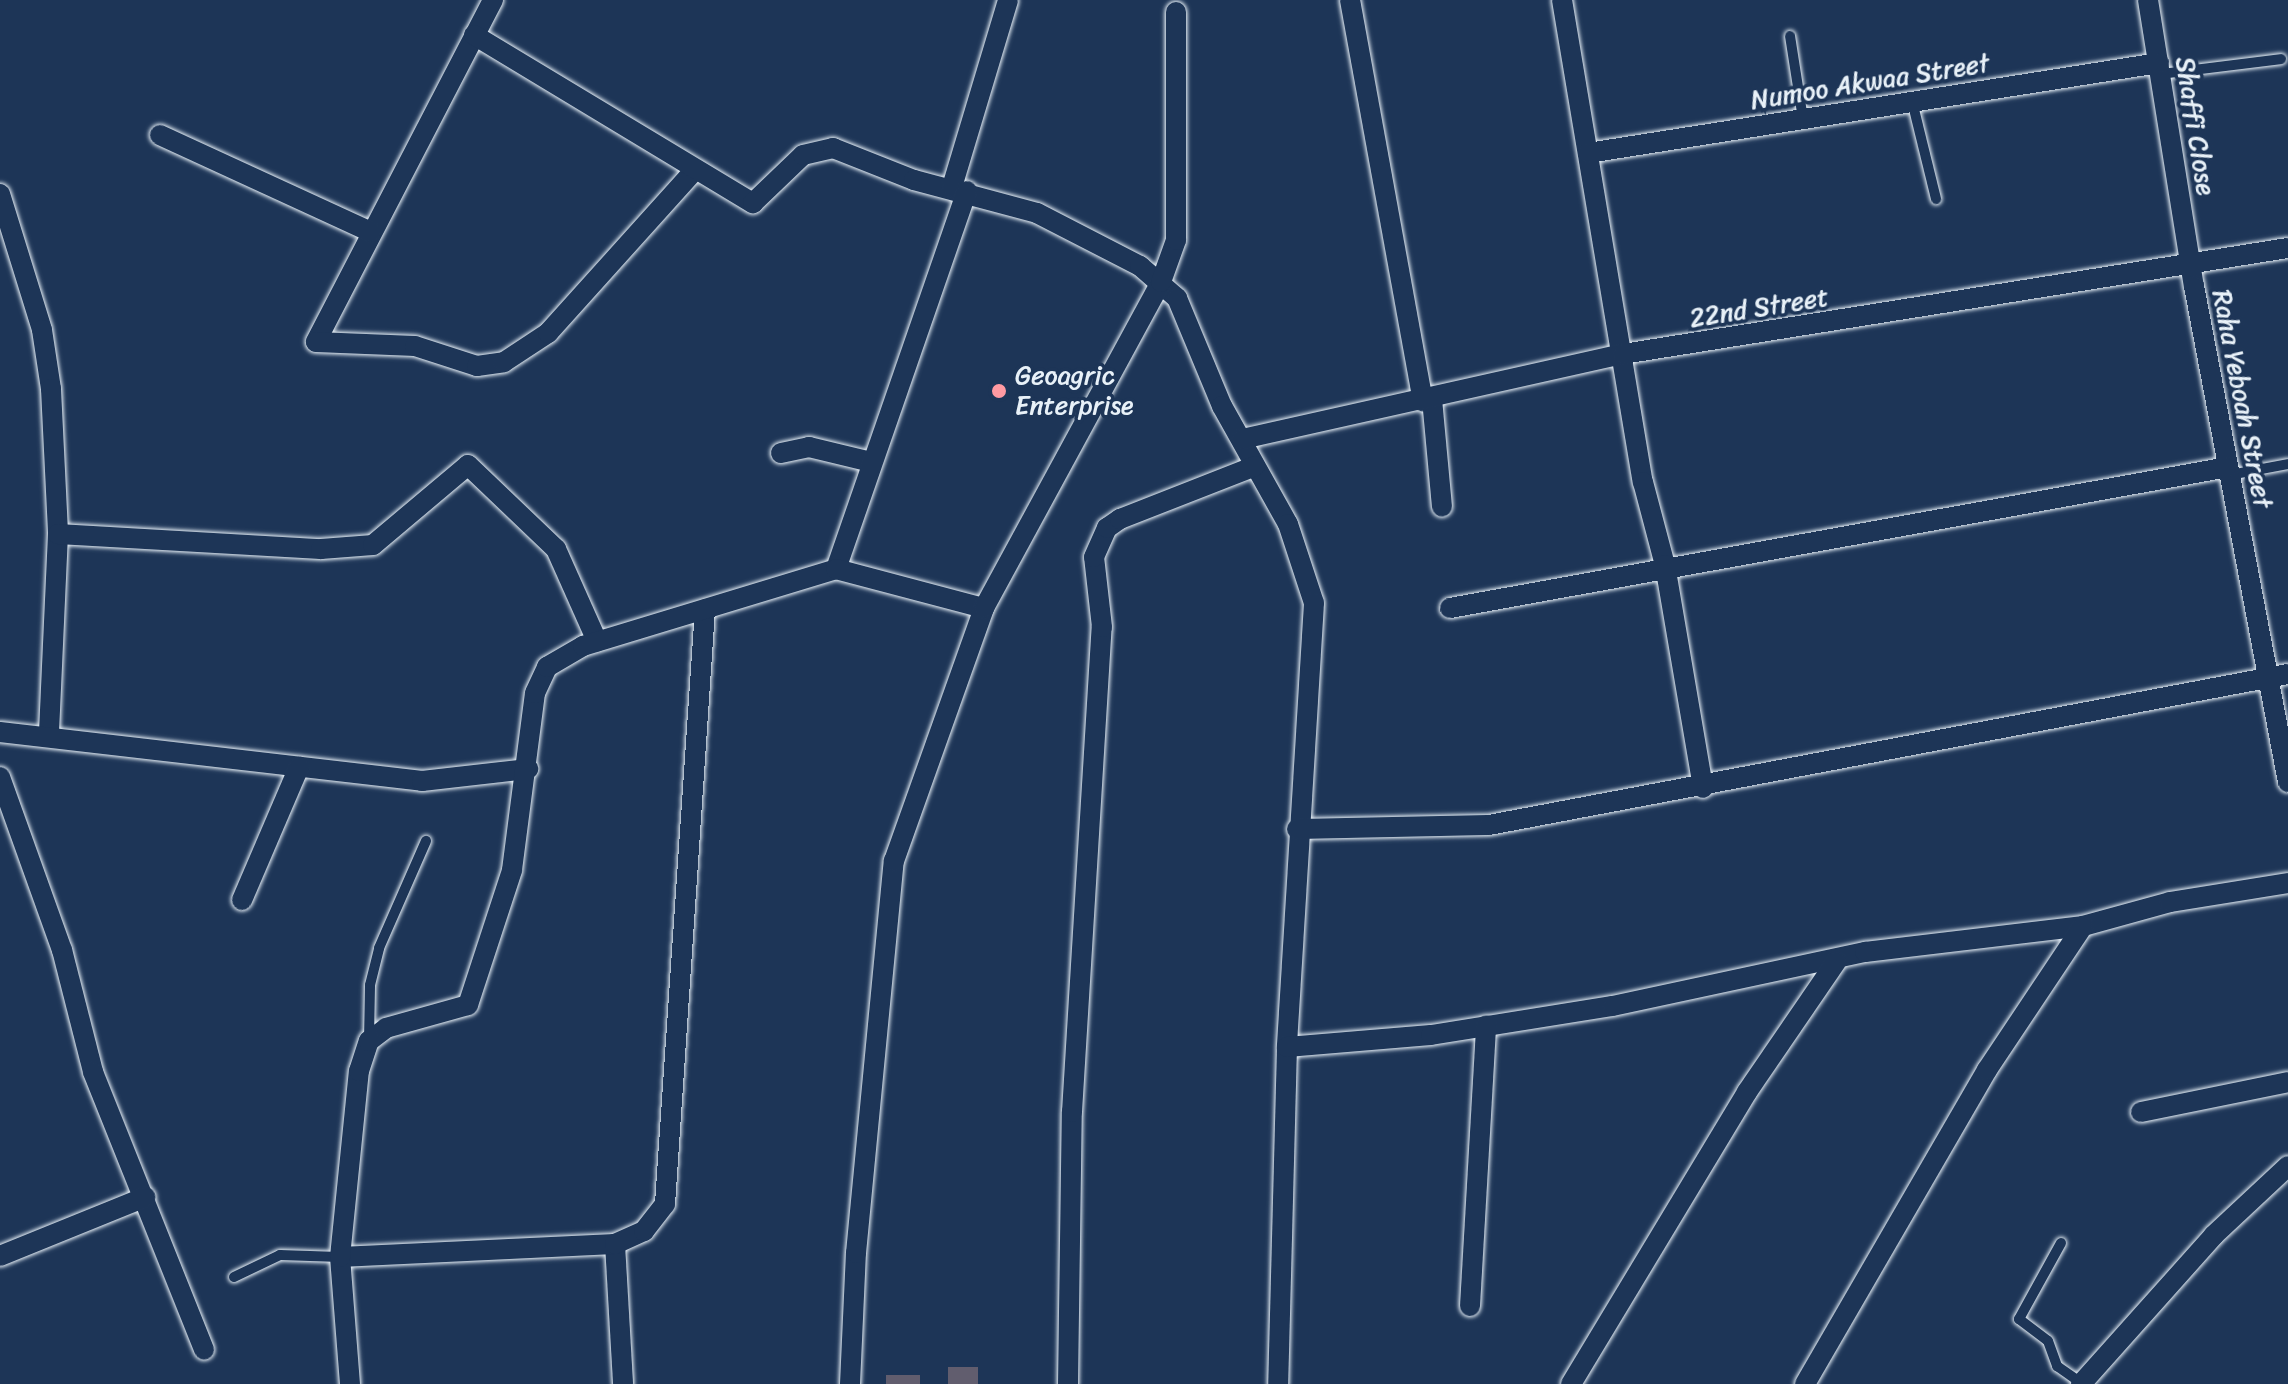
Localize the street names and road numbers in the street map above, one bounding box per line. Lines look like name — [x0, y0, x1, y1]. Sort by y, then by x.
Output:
street label: Numoo Akwaa Street — [1748, 48, 1992, 116]
street label: Shaffi Close — [2168, 53, 2222, 199]
street label: 22nd Street — [1687, 282, 1831, 334]
street label: Raha Yeboah Street — [2205, 286, 2279, 512]

